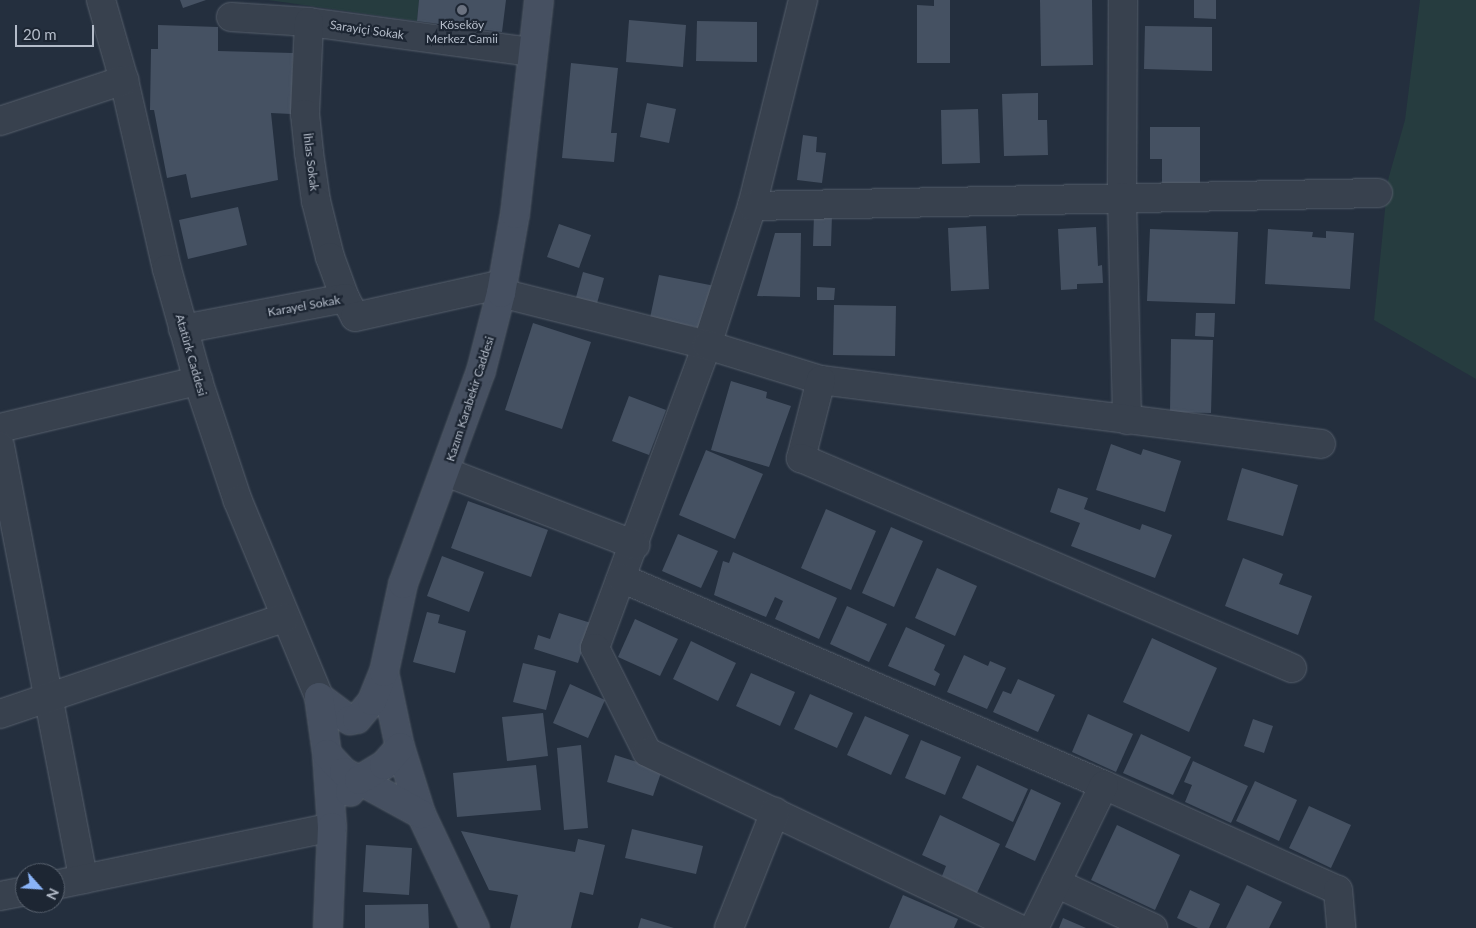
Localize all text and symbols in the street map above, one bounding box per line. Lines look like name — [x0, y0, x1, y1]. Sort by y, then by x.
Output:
marker: Köseköy Merkez Camii — [456, 4, 468, 16]
scale bar — [18, 15, 96, 47]
street label: Sarayiçi Sokak — [329, 18, 405, 42]
place label: Köseköy Merkez Camii — [426, 18, 498, 46]
text: 20 m — [23, 25, 57, 43]
street label: İhlas Sokak — [300, 132, 322, 192]
street label: Karayel Sokak — [266, 293, 342, 319]
street label: Atatürk Caddesi — [172, 312, 210, 398]
street label: Kazım Karabekir Caddesi — [443, 335, 497, 463]
north arrow — [15, 863, 65, 913]
text: N — [43, 886, 63, 903]

